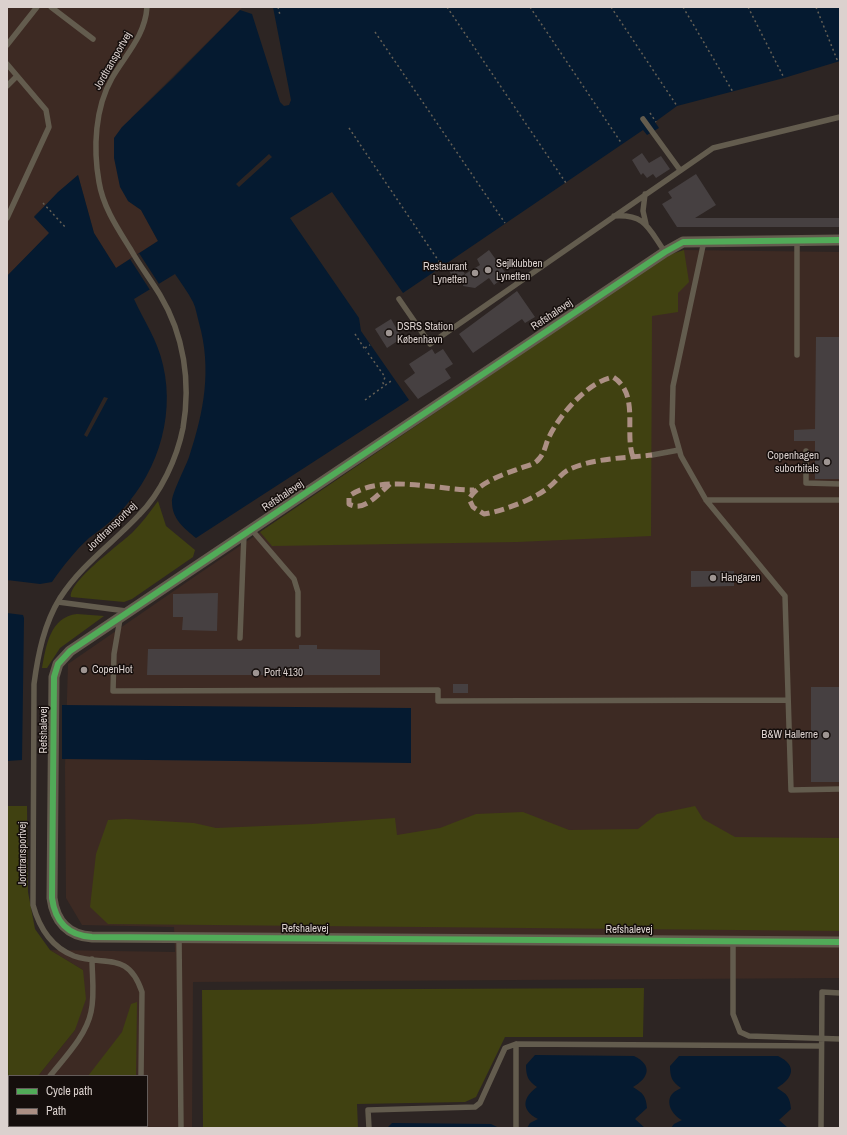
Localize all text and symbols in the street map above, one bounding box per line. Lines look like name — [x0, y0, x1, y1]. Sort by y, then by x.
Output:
street label: Jordtransportvej — [91, 30, 135, 92]
place label: Sejlklubben Lynetten — [496, 257, 543, 283]
place label: Restaurant Lynetten — [423, 260, 467, 286]
marker: Sejlklubben Lynetten — [483, 265, 493, 275]
marker: Restaurant Lynetten — [470, 268, 480, 278]
street label: Refshalevej — [529, 296, 575, 334]
place label: DSRS Station København — [397, 320, 453, 346]
marker: DSRS Station København — [384, 328, 394, 338]
place label: Copenhagen suborbitals — [767, 449, 819, 475]
marker: Copenhagen suborbitals — [822, 457, 832, 467]
street label: Refshalevej — [260, 477, 306, 515]
street label: Jordtransportvej — [84, 500, 140, 554]
place label: Hangaren — [721, 571, 761, 585]
marker: Hangaren — [708, 573, 718, 583]
place label: CopenHot — [92, 663, 133, 677]
marker: CopenHot — [79, 665, 89, 675]
place label: Port 4130 — [264, 666, 303, 680]
marker: Port 4130 — [251, 668, 261, 678]
street label: Refshalevej — [37, 706, 51, 754]
place label: B&W Hallerne — [761, 728, 818, 742]
marker: B&W Hallerne — [821, 730, 831, 740]
street label: Jordtransportvej — [16, 822, 30, 886]
street label: Refshalevej — [281, 922, 329, 936]
street label: Refshalevej — [605, 923, 653, 937]
legend — [8, 1075, 148, 1127]
text: Cycle path — [46, 1083, 93, 1099]
text: Path — [46, 1103, 66, 1119]

